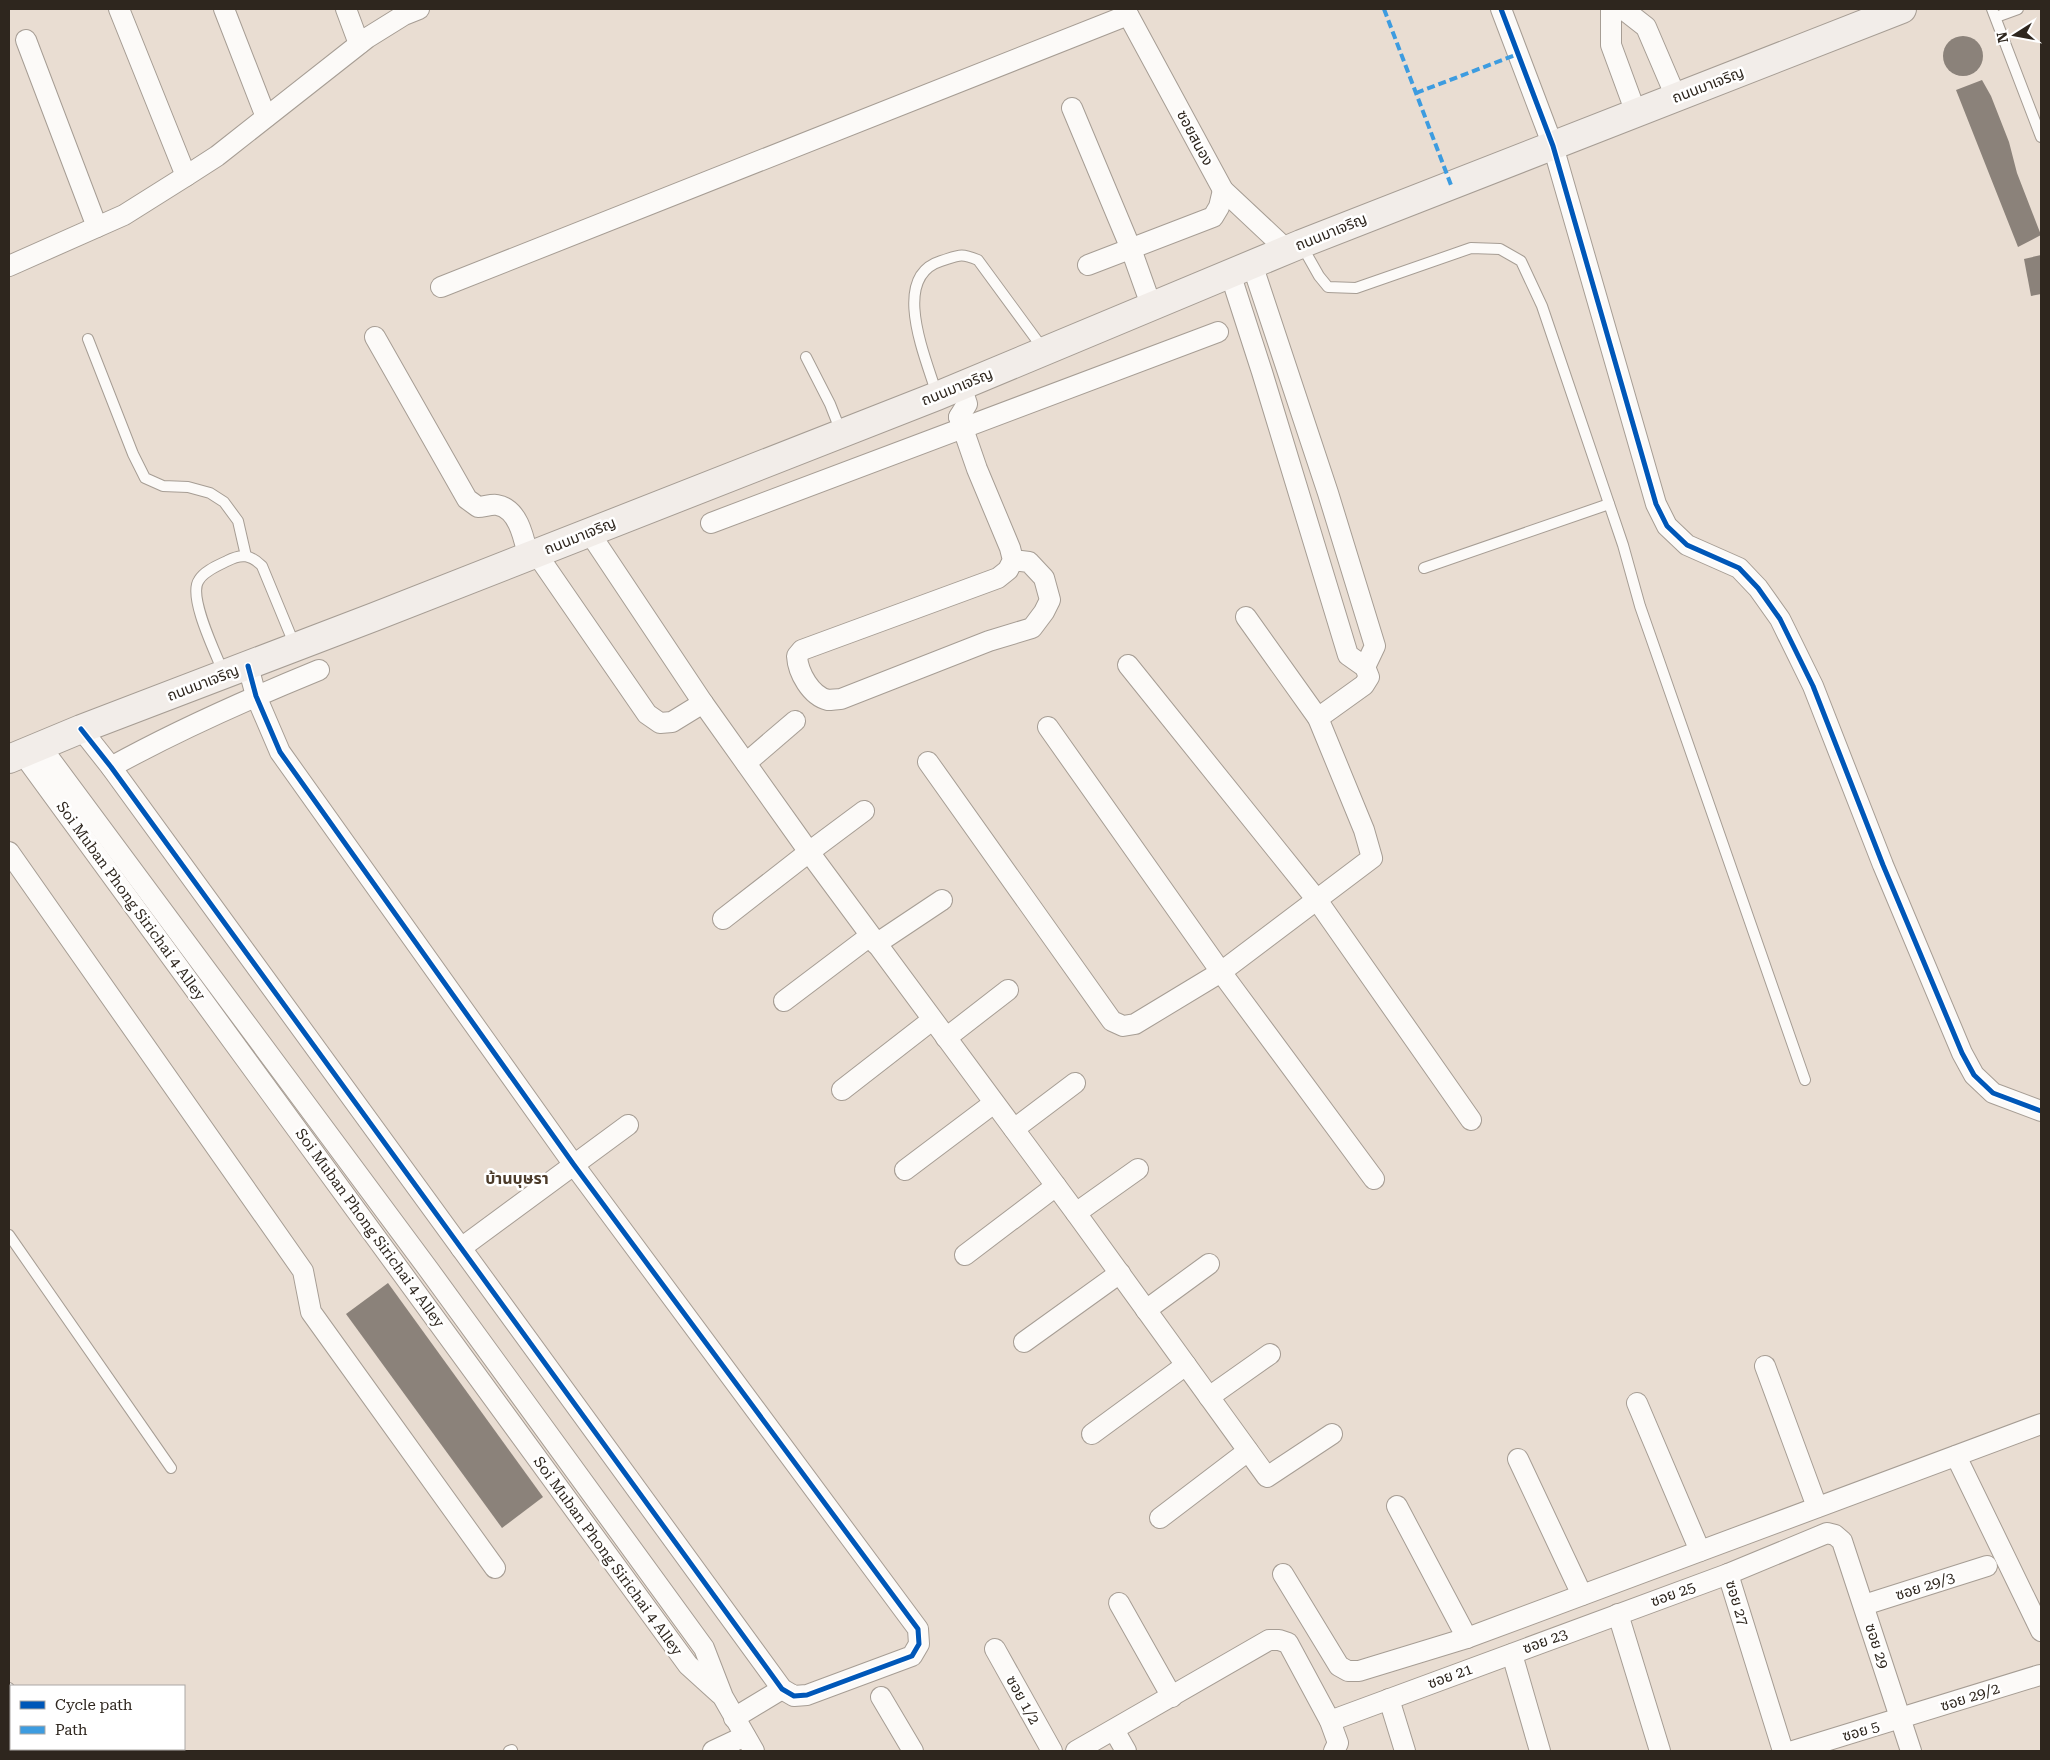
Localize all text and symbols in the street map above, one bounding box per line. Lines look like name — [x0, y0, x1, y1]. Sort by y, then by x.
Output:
north arrow — [1990, 10, 2040, 60]
text: N — [1993, 30, 2011, 44]
street label: ถนนมาเจริญ — [1669, 63, 1747, 107]
street label: ซอยสนอง — [1173, 107, 1217, 169]
street label: ถนนมาเจริญ — [1293, 209, 1369, 255]
street label: ถนนมาเจริญ — [919, 364, 995, 410]
street label: ถนนมาเจริญ — [542, 513, 618, 559]
street label: ถนนมาเจริญ — [164, 661, 242, 705]
street label: Soi Muban Phong Sirichai 4 Alley — [53, 798, 209, 1004]
street label: Soi Muban Phong Sirichai 4 Alley — [292, 1125, 448, 1331]
district label: บ้านบุษรา — [485, 1169, 549, 1188]
street label: Soi Muban Phong Sirichai 4 Alley — [530, 1453, 686, 1659]
street label: ซอย 29/3 — [1893, 1568, 1957, 1604]
street label: ซอย 25 — [1648, 1578, 1698, 1610]
street label: ซอย 27 — [1722, 1578, 1752, 1628]
street label: ซอย 29 — [1861, 1621, 1893, 1671]
street label: ซอย 23 — [1520, 1625, 1570, 1657]
street label: ซอย 21 — [1425, 1660, 1475, 1692]
street label: ซอย 1/2 — [1002, 1673, 1044, 1727]
street label: ซอย 29/2 — [1938, 1679, 2002, 1715]
legend — [10, 1685, 185, 1750]
text: Cycle path — [55, 1696, 133, 1714]
street label: ซอย 5 — [1840, 1717, 1882, 1745]
text: Path — [55, 1721, 88, 1739]

